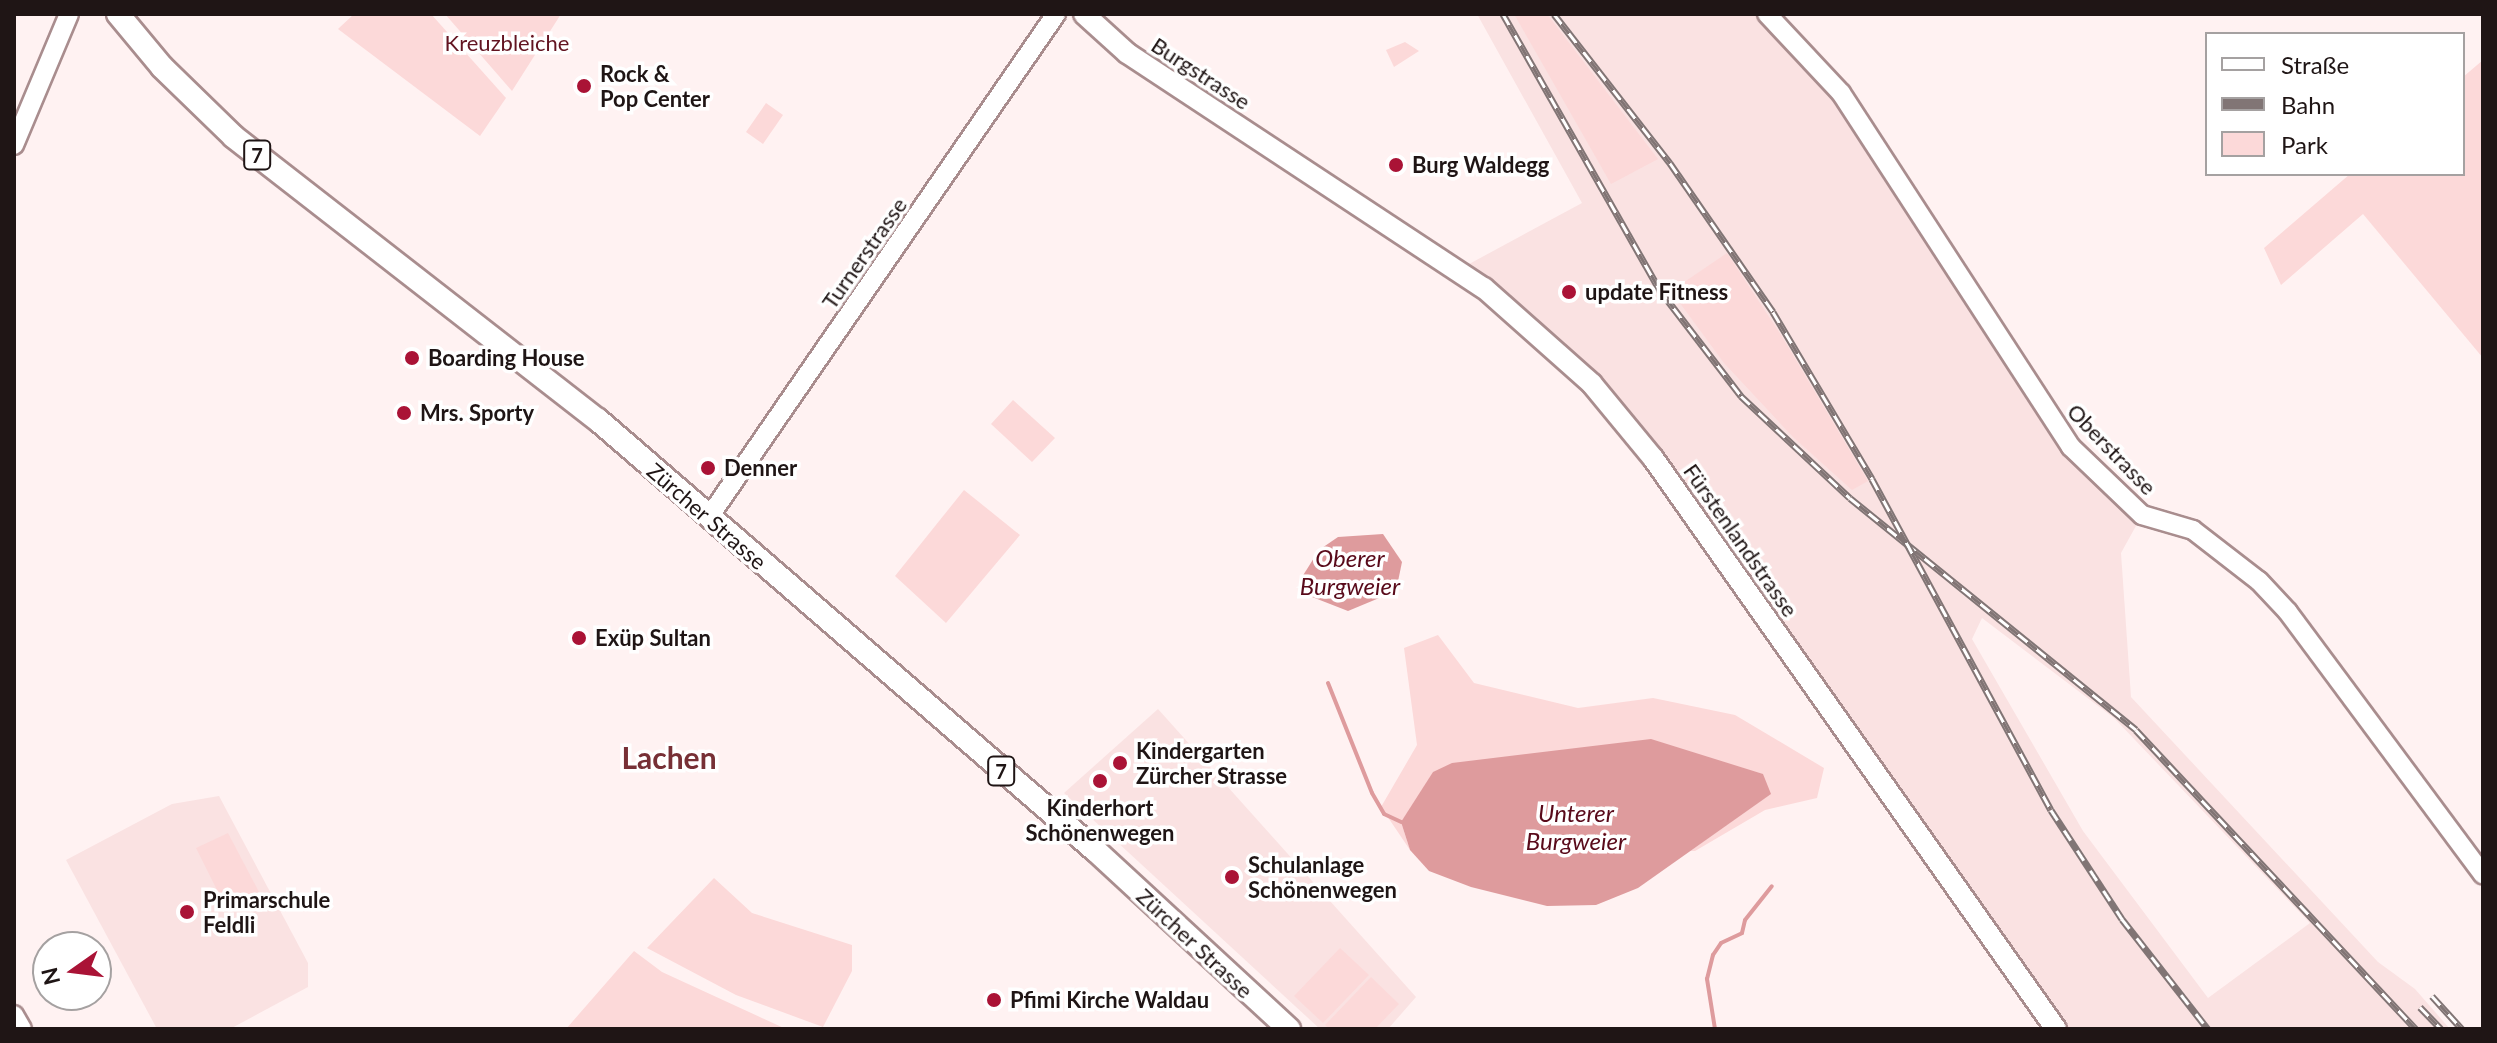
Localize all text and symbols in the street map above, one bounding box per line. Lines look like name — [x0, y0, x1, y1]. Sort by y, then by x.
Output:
park label: Kreuzbleiche — [445, 30, 569, 56]
street label: Burgstrasse — [1147, 31, 1255, 115]
legend — [2205, 32, 2465, 176]
text: Straße — [2281, 50, 2349, 79]
place label: Rock & Pop Center — [600, 60, 710, 112]
marker: Rock & Pop Center — [575, 77, 593, 95]
text: Bahn — [2281, 90, 2335, 119]
text: Park — [2281, 130, 2328, 159]
road number: 7 — [243, 139, 271, 171]
place label: Burg Waldegg — [1412, 152, 1550, 178]
marker: Burg Waldegg — [1387, 156, 1405, 174]
street label: Turnerstrasse — [816, 192, 912, 314]
place label: update Fitness — [1585, 279, 1728, 305]
marker: update Fitness — [1560, 283, 1578, 301]
place label: Boarding House — [428, 345, 585, 371]
marker: Boarding House — [403, 349, 421, 367]
street label: Oberstrasse — [2062, 398, 2162, 500]
place label: Mrs. Sporty — [420, 400, 534, 426]
marker: Mrs. Sporty — [395, 404, 413, 422]
place label: Denner — [724, 455, 797, 481]
street label: Zürcher Strasse — [642, 457, 772, 575]
street label: Fürstenlandstrasse — [1678, 458, 1804, 622]
marker: Denner — [699, 459, 717, 477]
water label: Oberer Burgweier — [1300, 544, 1400, 600]
place label: Exüp Sultan — [595, 625, 711, 651]
marker: Exüp Sultan — [570, 629, 588, 647]
place label: Kindergarten Zürcher Strasse — [1136, 737, 1288, 788]
district label: Lachen — [621, 739, 717, 775]
marker: Kindergarten Zürcher Strasse — [1111, 754, 1129, 772]
road number: 7 — [987, 755, 1015, 787]
marker: Kinderhort Schönenwegen — [1091, 772, 1109, 790]
place label: Kinderhort Schönenwegen — [1026, 794, 1174, 846]
water label: Unterer Burgweier — [1526, 799, 1626, 855]
place label: Schulanlage Schönenwegen — [1248, 851, 1397, 902]
marker: Schulanlage Schönenwegen — [1223, 868, 1241, 886]
street label: Zürcher Strasse — [1131, 882, 1259, 1004]
place label: Primarschule Feldli — [203, 886, 330, 938]
marker: Primarschule Feldli — [178, 903, 196, 921]
north arrow — [32, 931, 112, 1011]
text: N — [35, 965, 65, 988]
place label: Pfimi Kirche Waldau — [1010, 987, 1209, 1013]
marker: Pfimi Kirche Waldau — [985, 991, 1003, 1009]

